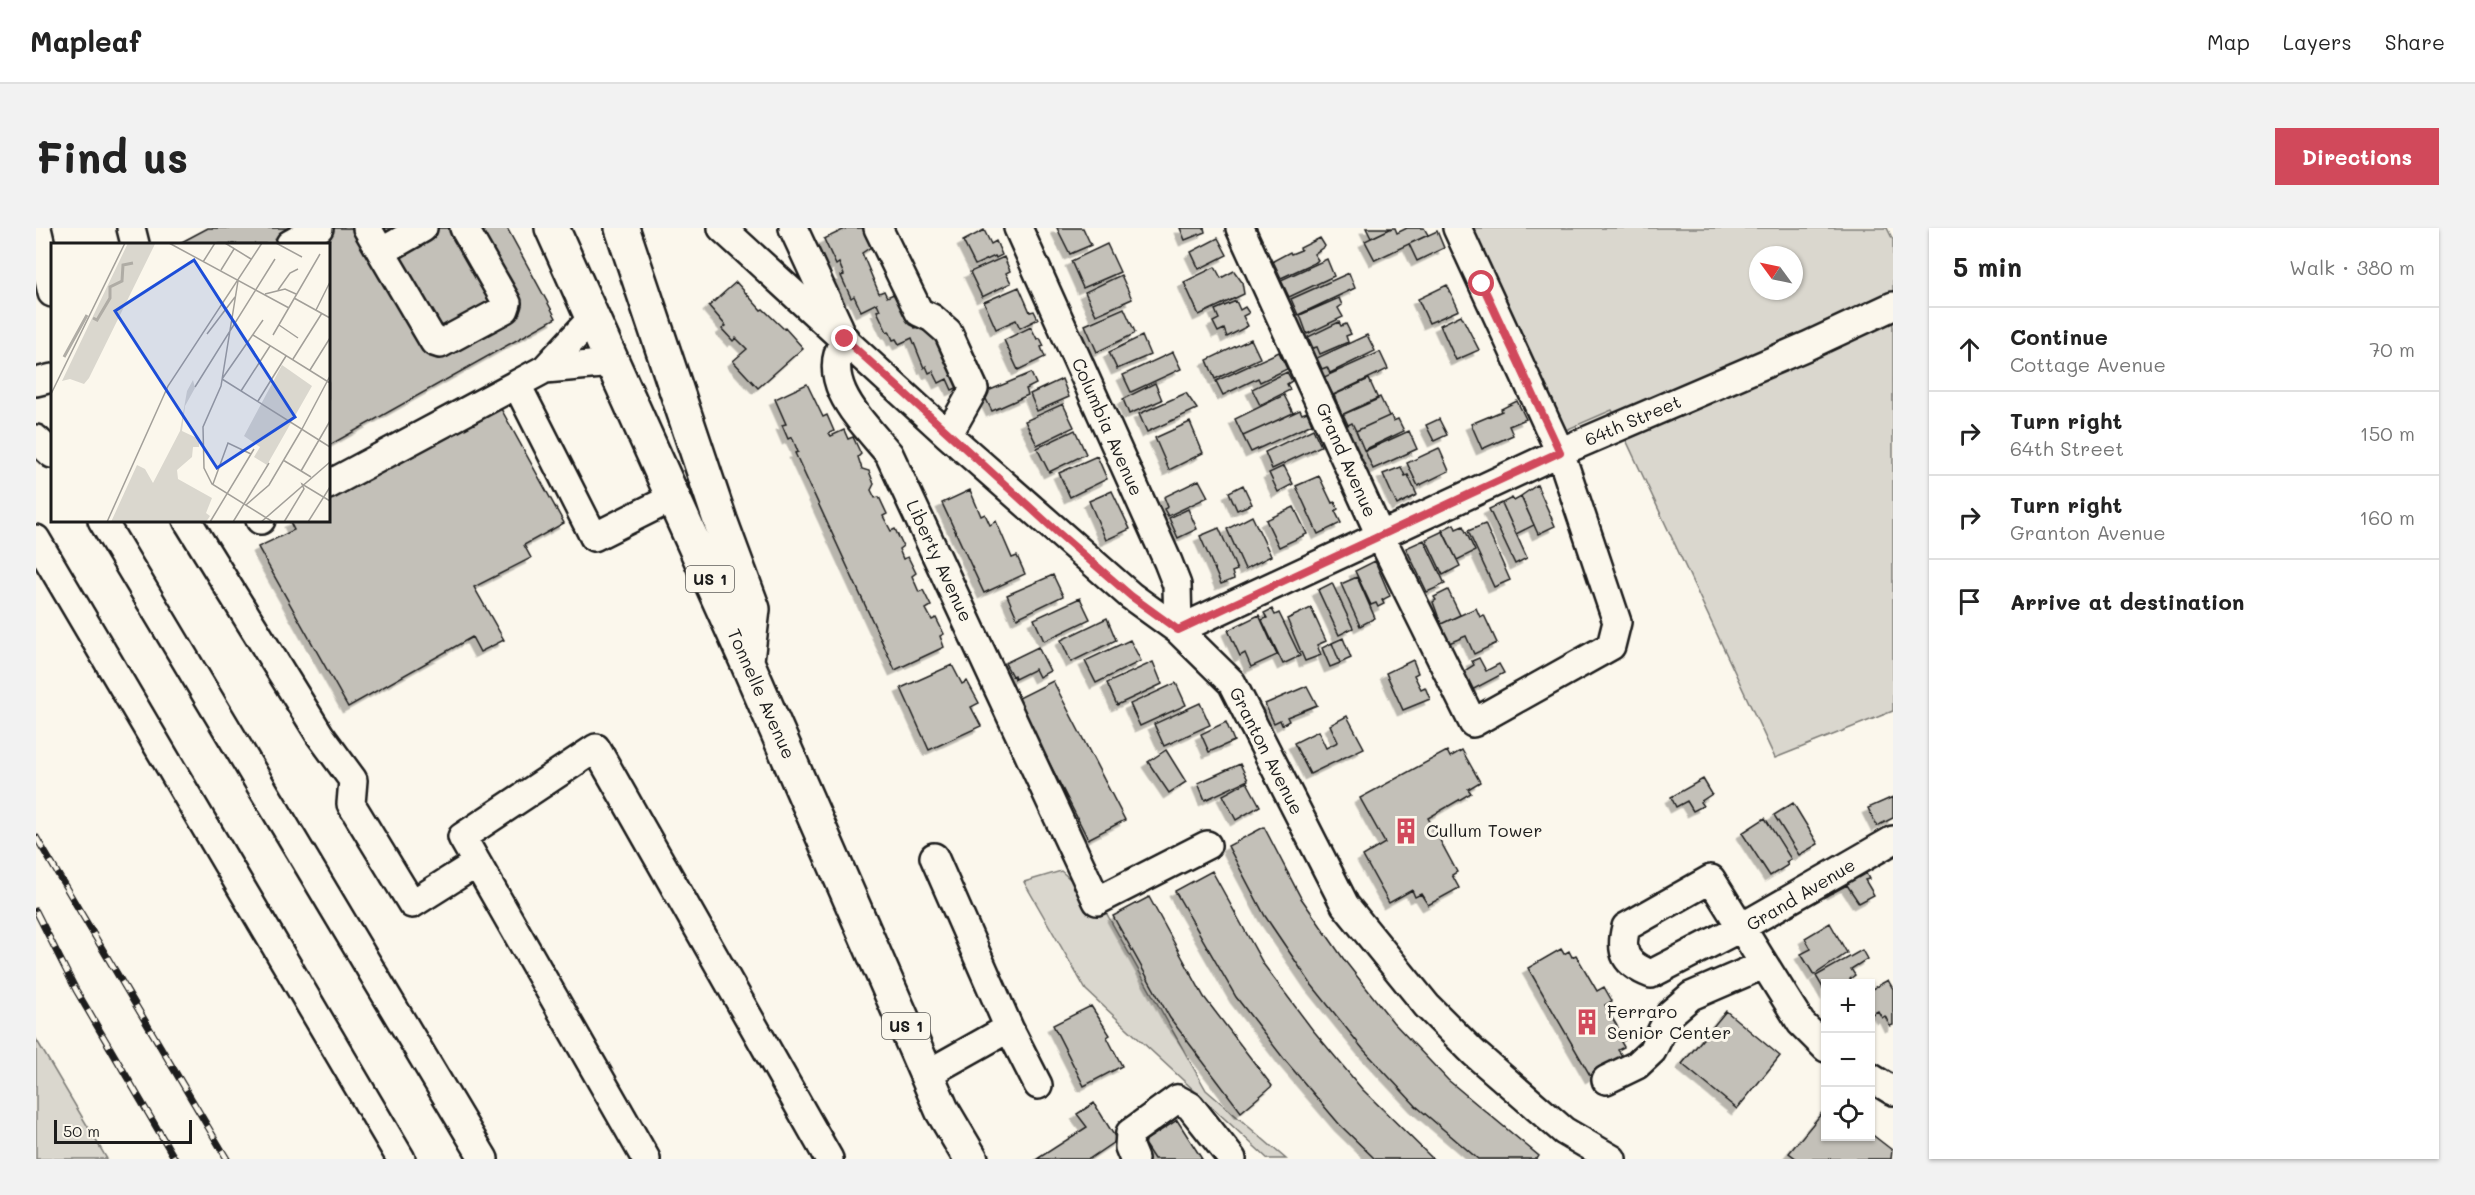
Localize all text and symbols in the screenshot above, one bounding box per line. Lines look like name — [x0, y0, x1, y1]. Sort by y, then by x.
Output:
text: Mapleaf — [30, 23, 141, 59]
text: Map — [2207, 28, 2250, 55]
text: Layers — [2283, 28, 2352, 55]
text: Share — [2385, 28, 2445, 55]
button: Directions — [2275, 128, 2439, 185]
text: Find us — [36, 129, 188, 184]
inset map — [51, 243, 330, 522]
north arrow — [1749, 246, 1803, 300]
text: 5 min — [1953, 250, 2022, 284]
text: Walk · 380 m — [2289, 254, 2415, 280]
route start — [1468, 270, 1494, 296]
text: Continue — [2010, 322, 2108, 351]
route end — [831, 325, 857, 351]
icon: ahead — [1953, 333, 1986, 366]
text: 70 m — [2369, 336, 2415, 362]
text: Cottage Avenue — [2010, 351, 2166, 377]
street label: Columbia Avenue — [1067, 354, 1149, 499]
street label: 64th Street — [1581, 389, 1685, 451]
street label: Grand Avenue — [1311, 399, 1383, 521]
text: Turn right — [2010, 406, 2122, 435]
icon: right — [1953, 417, 1986, 450]
text: 150 m — [2360, 420, 2415, 446]
text: 64th Street — [2010, 435, 2124, 461]
text: Turn right — [2010, 490, 2122, 519]
street label: Liberty Avenue — [901, 496, 979, 625]
icon: right — [1953, 501, 1986, 534]
text: 160 m — [2359, 504, 2415, 530]
text: Granton Avenue — [2010, 519, 2166, 545]
road number: US 1 — [686, 566, 734, 592]
icon: arrive — [1953, 585, 1986, 618]
text: Arrive at destination — [2010, 587, 2245, 616]
street label: Tonnelle Avenue — [722, 625, 801, 762]
street label: Granton Avenue — [1224, 683, 1309, 818]
building icon: Cullum Tower — [1391, 816, 1421, 846]
place label: Cullum Tower — [1426, 818, 1543, 842]
street label: Grand Avenue — [1742, 852, 1859, 936]
map controls — [1821, 979, 1875, 1141]
button: + — [1821, 979, 1875, 1033]
place label: Ferraro Senior Center — [1607, 999, 1731, 1044]
building icon: Ferraro Senior Center — [1572, 1007, 1602, 1037]
road number: US 1 — [882, 1013, 930, 1039]
button: − — [1821, 1033, 1875, 1087]
button: locate — [1821, 1087, 1875, 1141]
scale bar — [54, 1117, 192, 1144]
text: 50 m — [63, 1120, 100, 1141]

